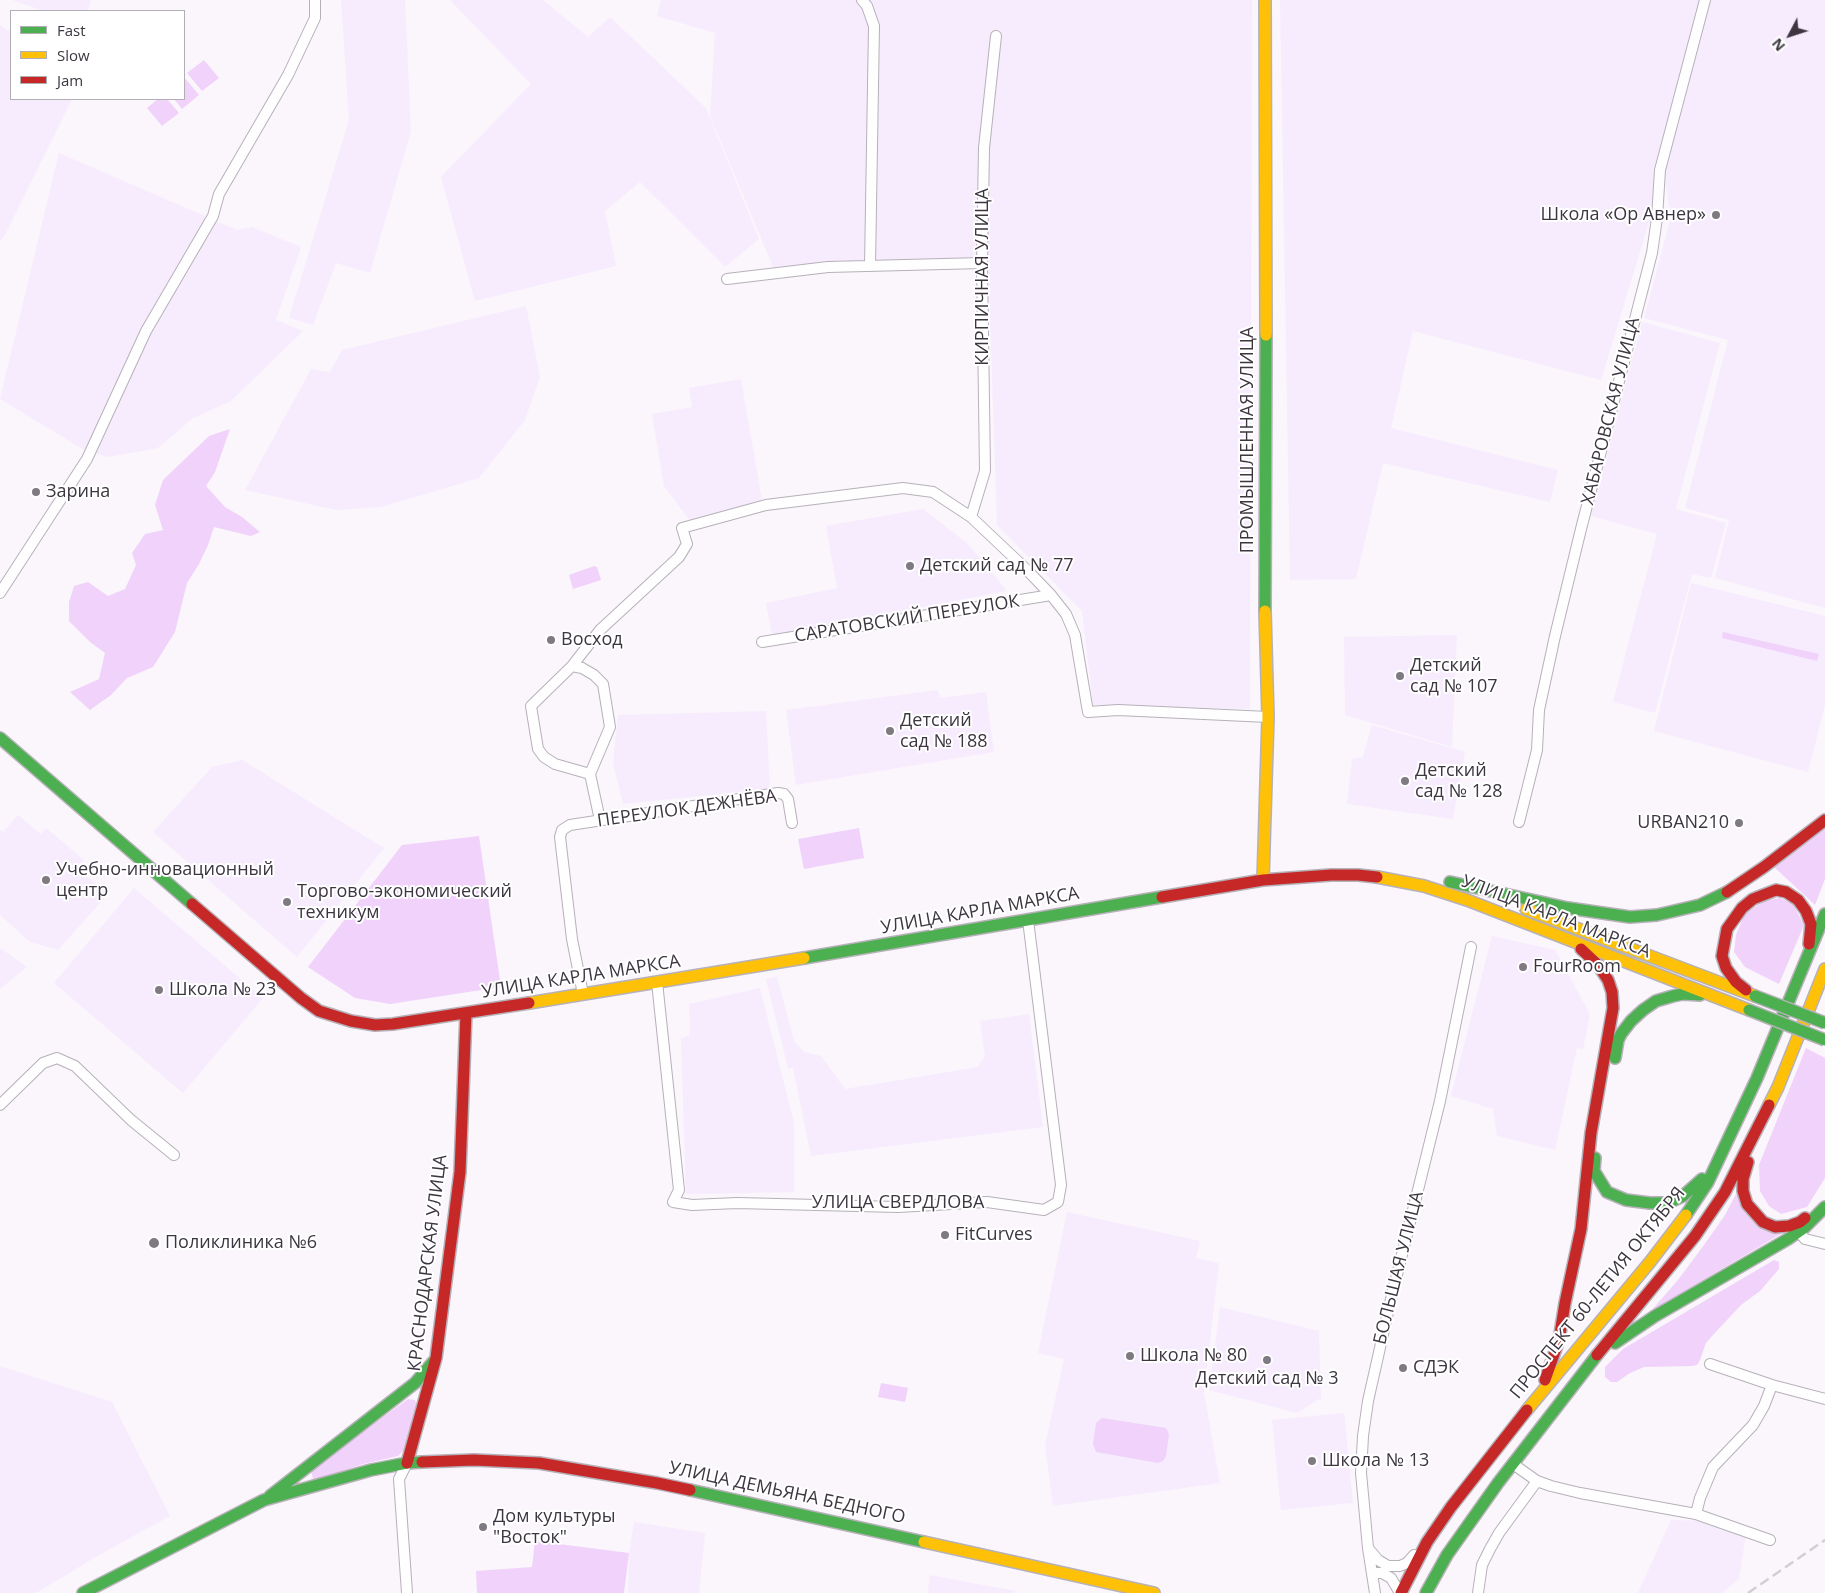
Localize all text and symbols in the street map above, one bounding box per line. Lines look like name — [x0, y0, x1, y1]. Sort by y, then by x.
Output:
legend — [10, 10, 185, 100]
north arrow — [1765, 10, 1815, 60]
text: Fast — [57, 20, 86, 40]
text: N — [1767, 34, 1789, 55]
text: Slow — [57, 45, 90, 65]
text: Jam — [57, 70, 83, 90]
street label: КИРПИЧНАЯ УЛИЦА — [972, 188, 994, 366]
place label: Школа «Ор Авнер» — [1541, 204, 1706, 226]
marker: Школа «Ор Авнер» — [1710, 209, 1722, 221]
street label: ХАБАРОВСКАЯ УЛИЦА — [1577, 315, 1645, 507]
street label: ПРОМЫШЛЕННАЯ УЛИЦА — [1237, 327, 1259, 553]
place label: Зарина — [46, 481, 110, 503]
marker: Зарина — [30, 486, 42, 498]
place label: Детский сад № 77 — [920, 555, 1074, 577]
marker: Детский сад № 77 — [904, 560, 916, 572]
street label: САРАТОВСКИЙ ПЕРЕУЛОК — [793, 591, 1021, 647]
place label: Восход — [561, 629, 623, 651]
marker: Восход — [545, 634, 557, 646]
place label: Детский сад № 107 — [1410, 655, 1498, 698]
marker: Детский сад № 107 — [1394, 670, 1406, 682]
place label: Детский сад № 188 — [900, 710, 988, 752]
marker: Детский сад № 188 — [884, 725, 896, 737]
place label: Детский сад № 128 — [1415, 760, 1503, 802]
marker: Детский сад № 128 — [1399, 775, 1411, 787]
street label: ПЕРЕУЛОК ДЕЖНЁВА — [596, 786, 778, 832]
place label: URBAN210 — [1637, 812, 1729, 834]
marker: URBAN210 — [1733, 817, 1745, 829]
place label: Учебно-инновационный центр — [56, 859, 274, 902]
street label: УЛИЦА КАРЛА МАРКСА — [1458, 871, 1654, 963]
marker: Учебно-инновационный центр — [40, 874, 52, 886]
place label: Торгово-экономический техникум — [297, 881, 512, 924]
street label: УЛИЦА КАРЛА МАРКСА — [879, 883, 1081, 939]
marker: Торгово-экономический техникум — [281, 896, 293, 908]
street label: УЛИЦА КАРЛА МАРКСА — [480, 951, 682, 1003]
place label: FourRoom — [1533, 956, 1621, 978]
marker: FourRoom — [1517, 961, 1529, 973]
place label: Школа № 23 — [169, 979, 276, 1001]
marker: Школа № 23 — [153, 984, 165, 996]
street label: КРАСНОДАРСКАЯ УЛИЦА — [404, 1153, 452, 1373]
street label: ПРОСПЕКТ 60-ЛЕТИЯ ОКТЯБРЯ — [1506, 1183, 1690, 1403]
street label: БОЛЬШАЯ УЛИЦА — [1370, 1189, 1428, 1347]
street label: УЛИЦА СВЕРДЛОВА — [812, 1192, 984, 1214]
place label: FitCurves — [955, 1224, 1033, 1246]
marker: FitCurves — [939, 1229, 951, 1241]
place label: Поликлиника №6 — [165, 1232, 317, 1254]
marker: Поликлиника №6 — [147, 1236, 161, 1250]
place label: Школа № 80 — [1140, 1345, 1247, 1367]
marker: Школа № 80 — [1124, 1350, 1136, 1362]
marker: Детский сад № 3 — [1261, 1354, 1273, 1366]
place label: СДЭК — [1413, 1357, 1459, 1379]
marker: СДЭК — [1397, 1362, 1409, 1374]
place label: Детский сад № 3 — [1195, 1368, 1339, 1390]
place label: Школа № 13 — [1322, 1450, 1429, 1472]
marker: Школа № 13 — [1306, 1455, 1318, 1467]
street label: УЛИЦА ДЕМЬЯНА БЕДНОГО — [667, 1457, 907, 1529]
place label: Дом культуры "Восток" — [493, 1506, 616, 1548]
marker: Дом культуры "Восток" — [477, 1521, 489, 1533]

